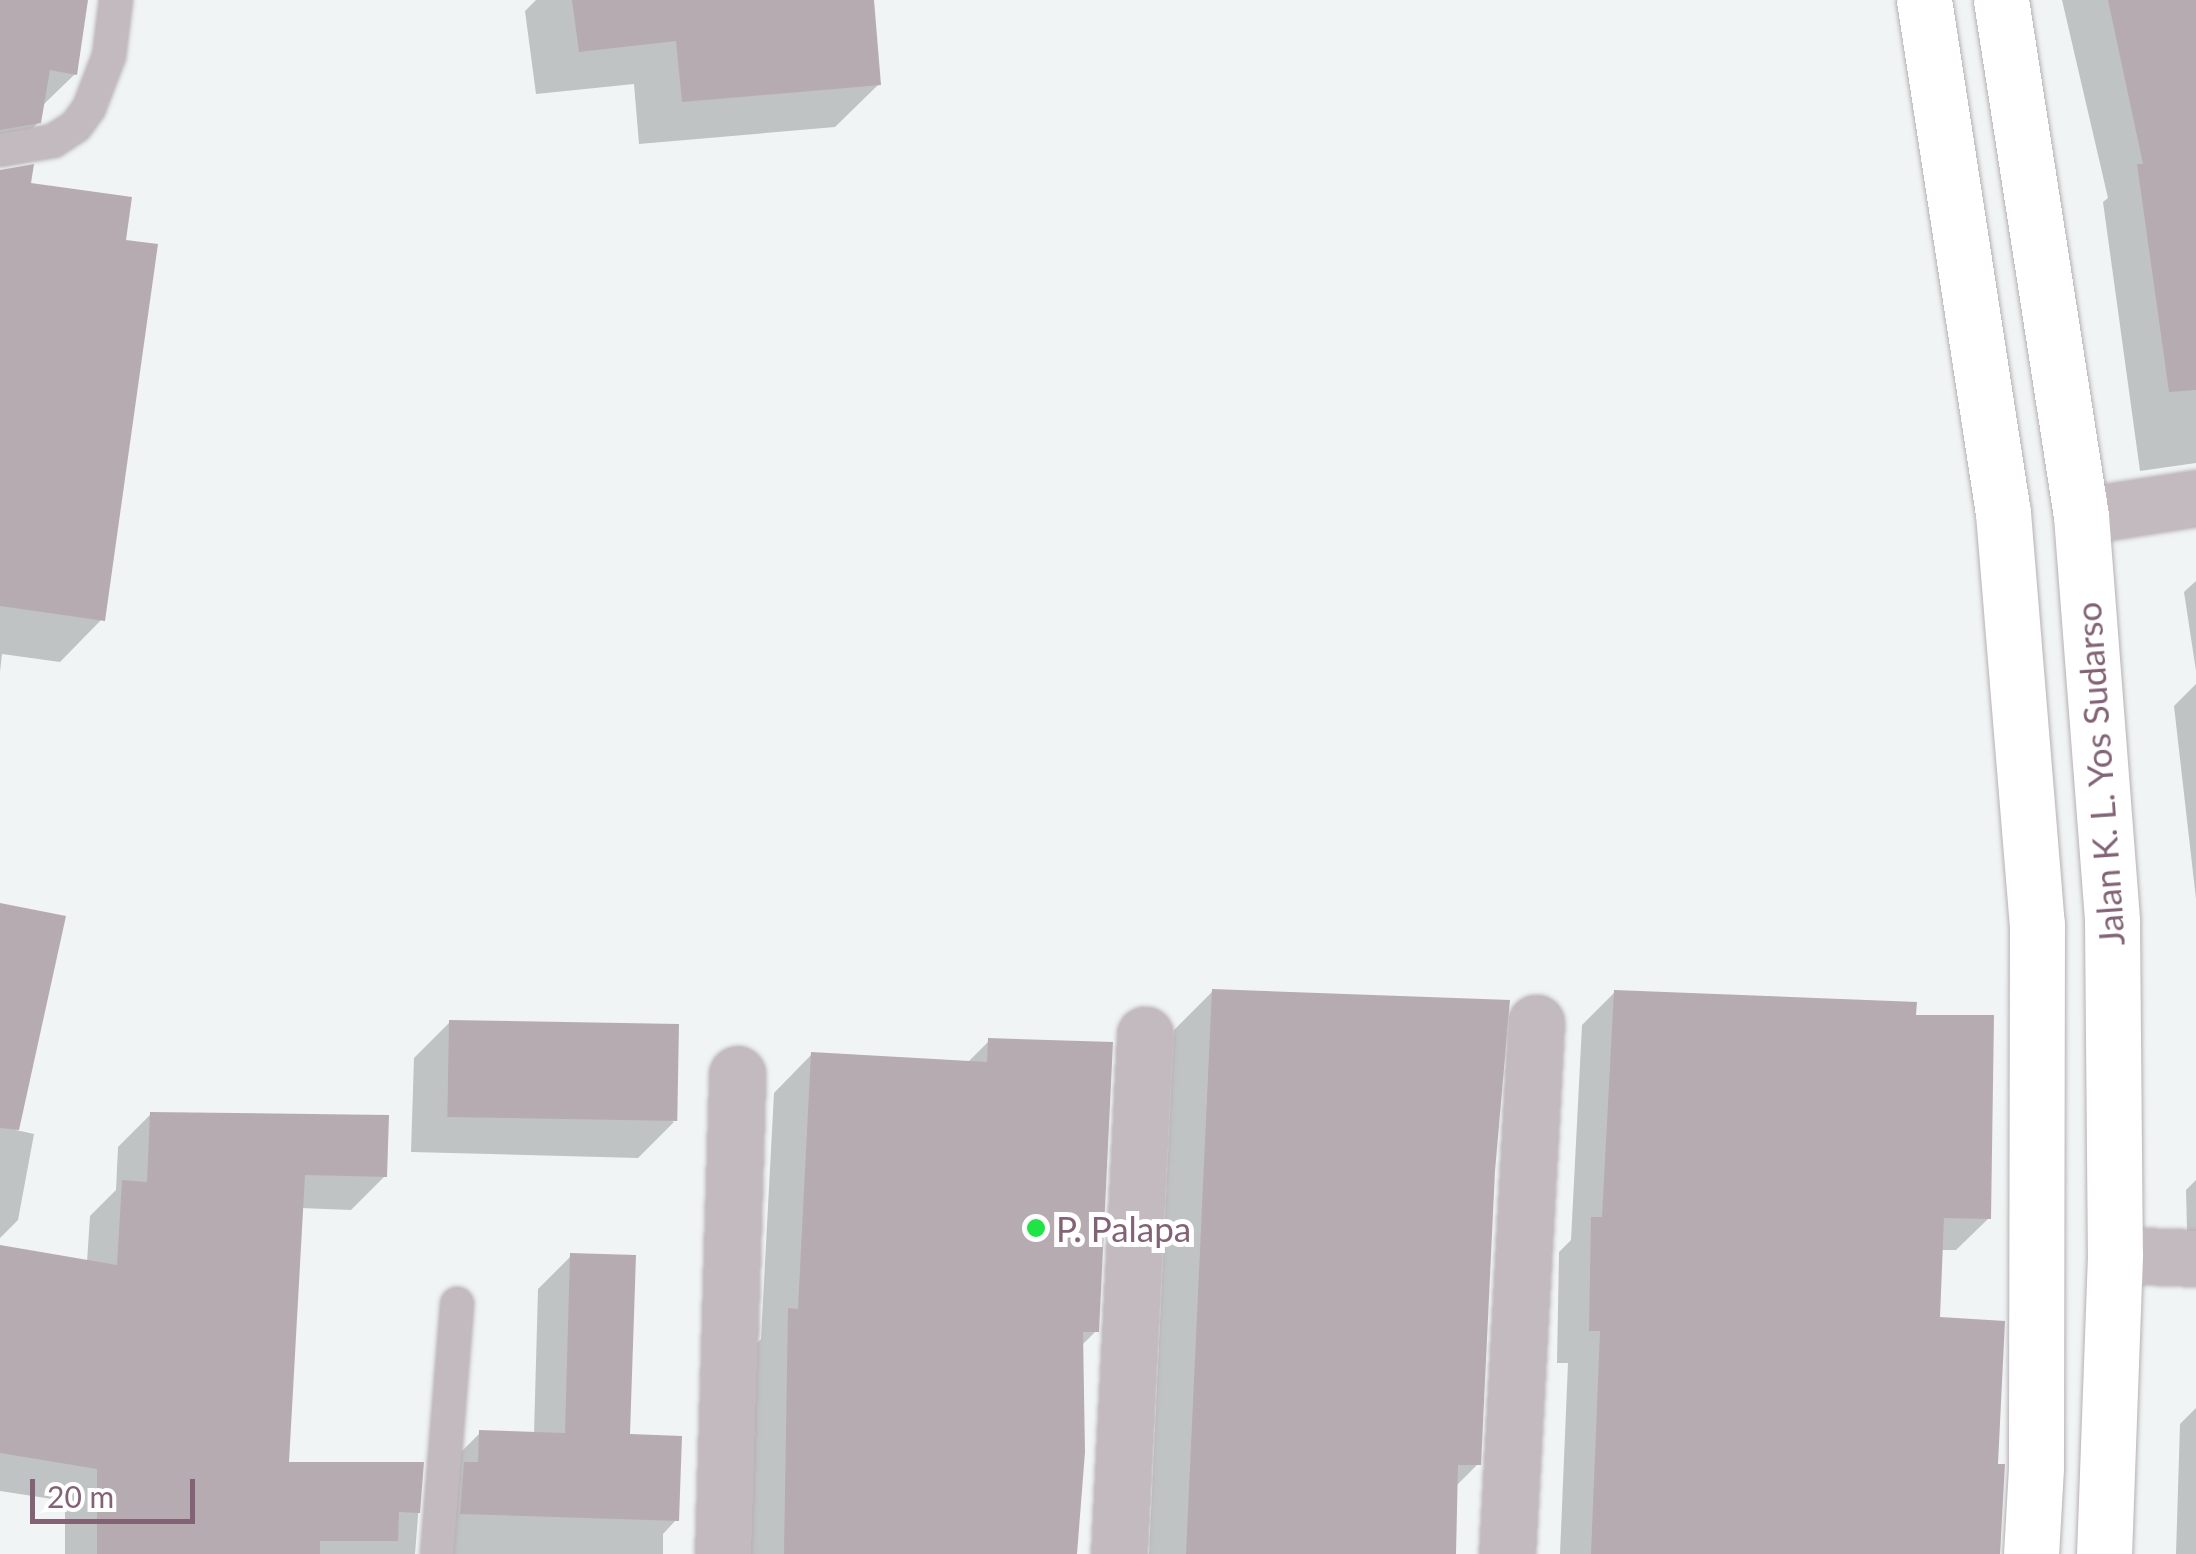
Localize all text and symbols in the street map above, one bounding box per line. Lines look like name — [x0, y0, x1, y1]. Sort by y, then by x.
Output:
street label: Jalan K. L. Yos Sudarso — [2066, 600, 2132, 948]
place label: P. Palapa — [1056, 1207, 1191, 1249]
marker: P. Palapa — [1025, 1217, 1047, 1239]
scale bar — [35, 1459, 200, 1521]
text: 20 m — [47, 1478, 114, 1514]

